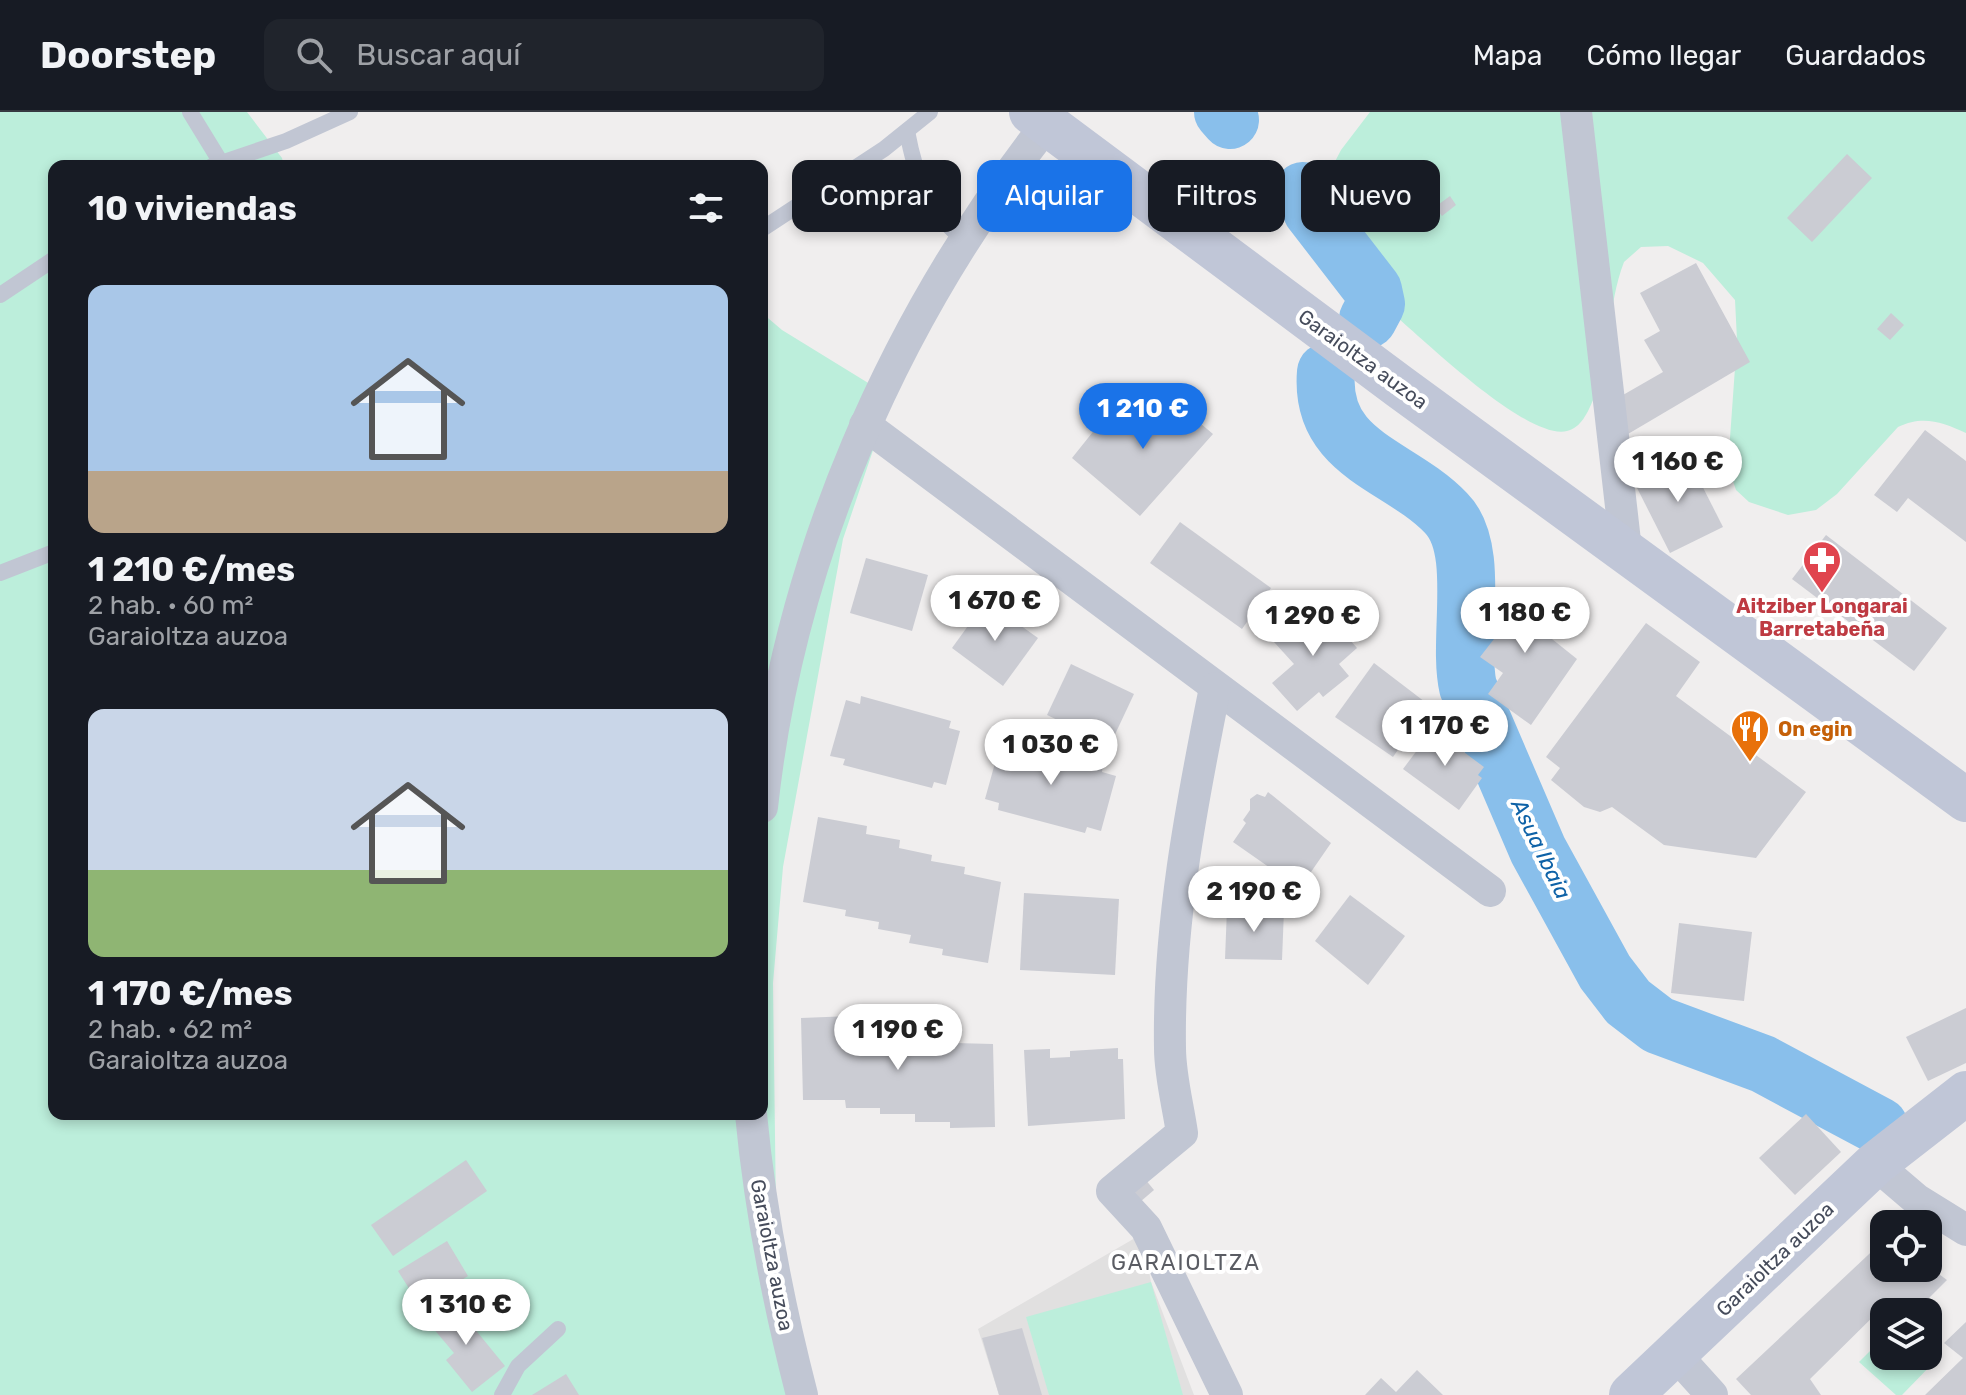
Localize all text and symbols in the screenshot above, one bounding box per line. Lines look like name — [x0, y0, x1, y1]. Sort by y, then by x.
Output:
search box — [264, 19, 824, 91]
text: Doorstep — [40, 32, 216, 78]
icon: search — [292, 33, 336, 77]
text: Buscar aquí — [356, 37, 520, 73]
text: Mapa — [1473, 39, 1542, 72]
text: Cómo llegar — [1586, 39, 1741, 72]
text: Guardados — [1785, 39, 1926, 72]
chip: Comprar — [792, 160, 961, 232]
chip: Alquilar — [977, 160, 1132, 232]
chip: Filtros — [1148, 160, 1285, 232]
chip: Nuevo — [1301, 160, 1440, 232]
icon: filters — [684, 186, 728, 230]
text: 10 viviendas — [88, 188, 297, 229]
street label: Garaioltza auzoa — [1294, 304, 1432, 414]
icon: home — [336, 337, 480, 481]
pin: 1 210 € — [1069, 383, 1217, 451]
text: 1 210 € — [1097, 393, 1189, 424]
pin: 1 160 € — [1604, 436, 1752, 504]
text: 1 160 € — [1632, 446, 1724, 477]
pharmacy icon: Aitziber Longarai Barretabeña — [1801, 539, 1843, 594]
text: 1 210 €/mes — [88, 549, 295, 590]
pin: 1 670 € — [921, 575, 1069, 643]
text: 1 670 € — [948, 585, 1042, 616]
pin: 1 180 € — [1451, 587, 1599, 655]
text: 2 hab. · 60 m² — [88, 590, 253, 621]
pin: 1 290 € — [1239, 590, 1387, 658]
place label: Aitziber Longarai Barretabeña — [1736, 594, 1908, 641]
text: 1 180 € — [1479, 597, 1571, 628]
text: 1 290 € — [1265, 600, 1361, 631]
text: Garaioltza auzoa — [88, 621, 288, 652]
pin: 1 170 € — [1371, 700, 1519, 768]
restaurant icon: On egin — [1729, 708, 1771, 763]
text: 1 170 € — [1400, 710, 1490, 741]
place label: On egin — [1778, 717, 1853, 741]
pin: 1 030 € — [977, 719, 1125, 787]
text: 1 030 € — [1003, 729, 1099, 760]
icon: home — [336, 761, 480, 905]
water label: Asua Ibaia — [1505, 794, 1577, 903]
pin: 2 190 € — [1180, 866, 1328, 934]
text: 2 190 € — [1206, 876, 1302, 907]
text: 1 170 €/mes — [88, 973, 292, 1014]
pin: 1 190 € — [824, 1004, 972, 1072]
text: 2 hab. · 62 m² — [88, 1014, 252, 1045]
text: 1 190 € — [852, 1014, 944, 1045]
text: Garaioltza auzoa — [88, 1045, 288, 1076]
street label: Garaioltza auzoa — [746, 1177, 798, 1333]
street label: Garaioltza auzoa — [1711, 1197, 1839, 1321]
map controls — [1870, 1210, 1942, 1370]
button: locate — [1870, 1210, 1942, 1282]
district label: GARAIOLTZA — [1111, 1249, 1261, 1276]
pin: 1 310 € — [392, 1279, 540, 1347]
text: 1 310 € — [420, 1289, 512, 1320]
button: layers — [1870, 1298, 1942, 1370]

